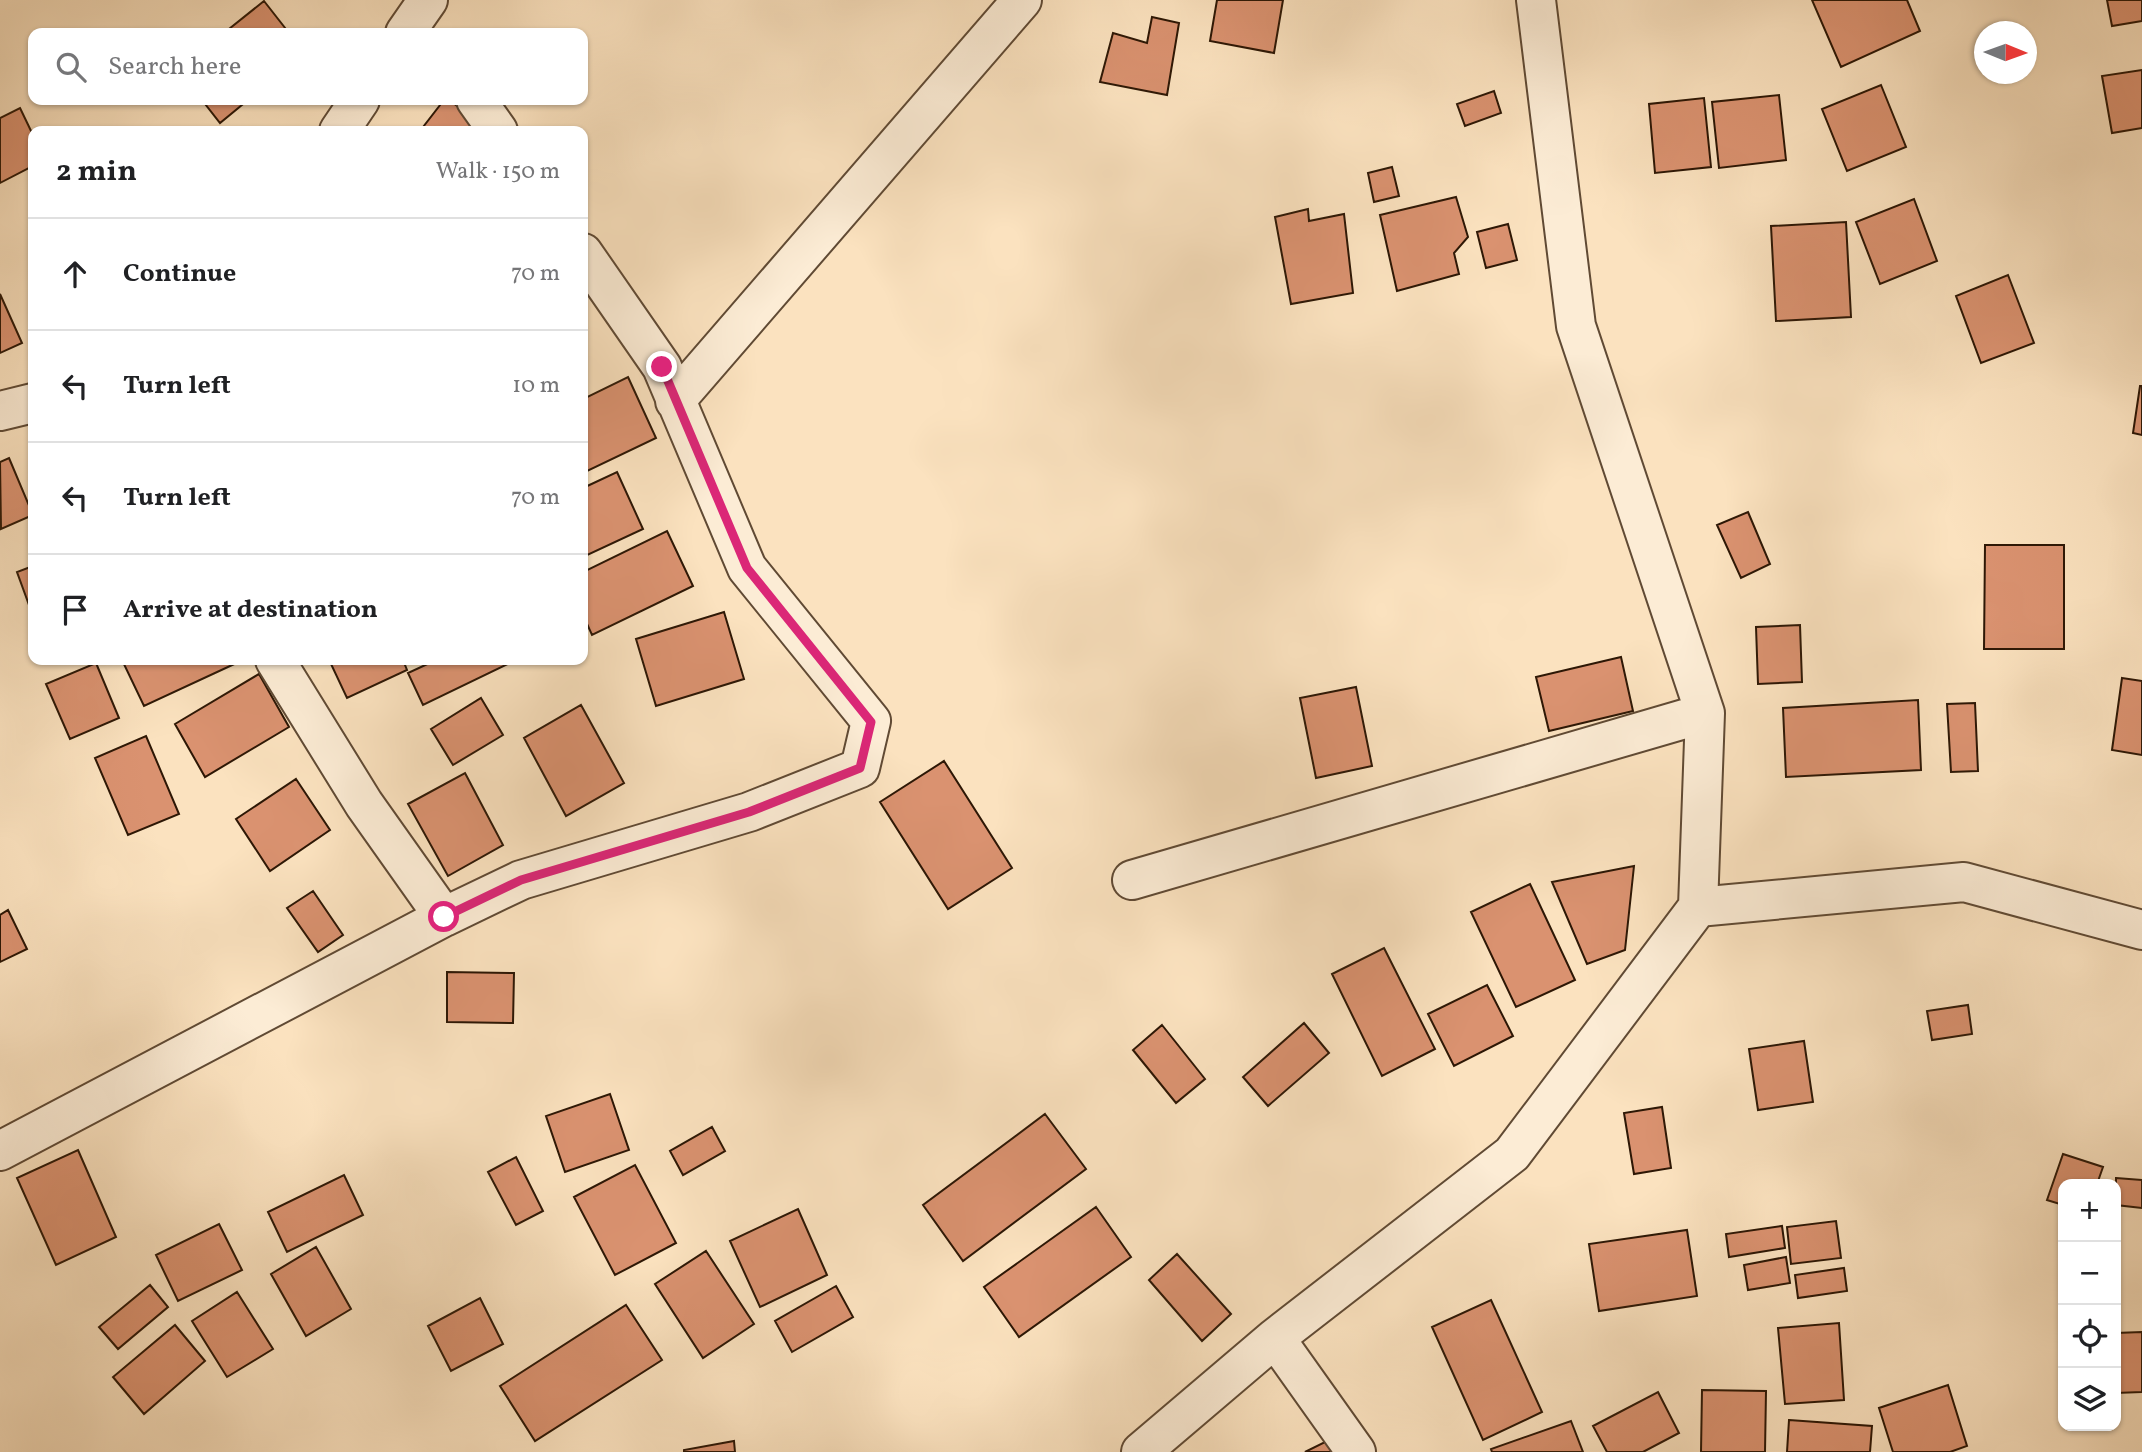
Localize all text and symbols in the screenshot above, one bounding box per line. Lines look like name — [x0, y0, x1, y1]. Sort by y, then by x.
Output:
north arrow — [1974, 21, 2037, 84]
search box — [28, 28, 588, 105]
icon: search — [52, 48, 90, 86]
text: Search here — [108, 49, 241, 85]
text: 2 min — [56, 151, 137, 193]
text: Walk · 150 m — [436, 156, 560, 188]
icon: ahead — [56, 255, 94, 293]
text: Continue — [123, 256, 236, 292]
text: 70 m — [511, 258, 560, 290]
route end — [646, 351, 677, 382]
icon: left — [56, 367, 94, 405]
text: Turn left — [123, 368, 231, 404]
text: 10 m — [512, 370, 560, 402]
icon: left — [56, 479, 94, 517]
text: Turn left — [123, 480, 231, 516]
text: 70 m — [511, 482, 560, 514]
icon: arrive — [56, 591, 94, 629]
text: Arrive at destination — [123, 592, 378, 628]
route start — [428, 901, 459, 932]
map controls — [2058, 1179, 2121, 1431]
button: + — [2058, 1179, 2121, 1242]
button: − — [2058, 1242, 2121, 1305]
button: locate — [2058, 1305, 2121, 1368]
button: layers — [2058, 1368, 2121, 1431]

